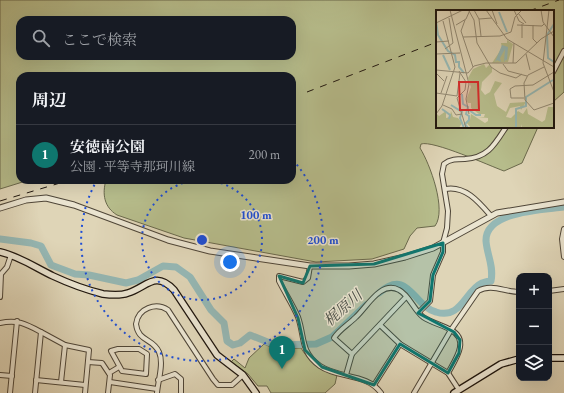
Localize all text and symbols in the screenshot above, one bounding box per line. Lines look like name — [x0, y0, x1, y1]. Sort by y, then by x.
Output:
inset map — [436, 10, 554, 128]
search box — [16, 16, 296, 60]
icon: search — [30, 27, 52, 49]
text: ここで検索 — [62, 30, 137, 49]
text: 周辺 — [32, 89, 66, 111]
text: 安徳南公園 — [70, 137, 145, 156]
text: 1 — [42, 146, 48, 163]
text: 200 m — [249, 146, 280, 163]
text: 公園 · 平等寺那珂川線 — [70, 158, 195, 175]
text: 100 m — [240, 207, 272, 223]
text: 200 m — [307, 232, 339, 248]
centre of rings — [195, 233, 209, 247]
your location — [220, 252, 240, 272]
map controls — [516, 273, 552, 381]
button: + — [516, 273, 552, 309]
water label: 梶原川 — [320, 284, 367, 330]
button: − — [516, 309, 552, 345]
pin: 1 — [269, 336, 295, 369]
button: layers — [516, 345, 552, 381]

